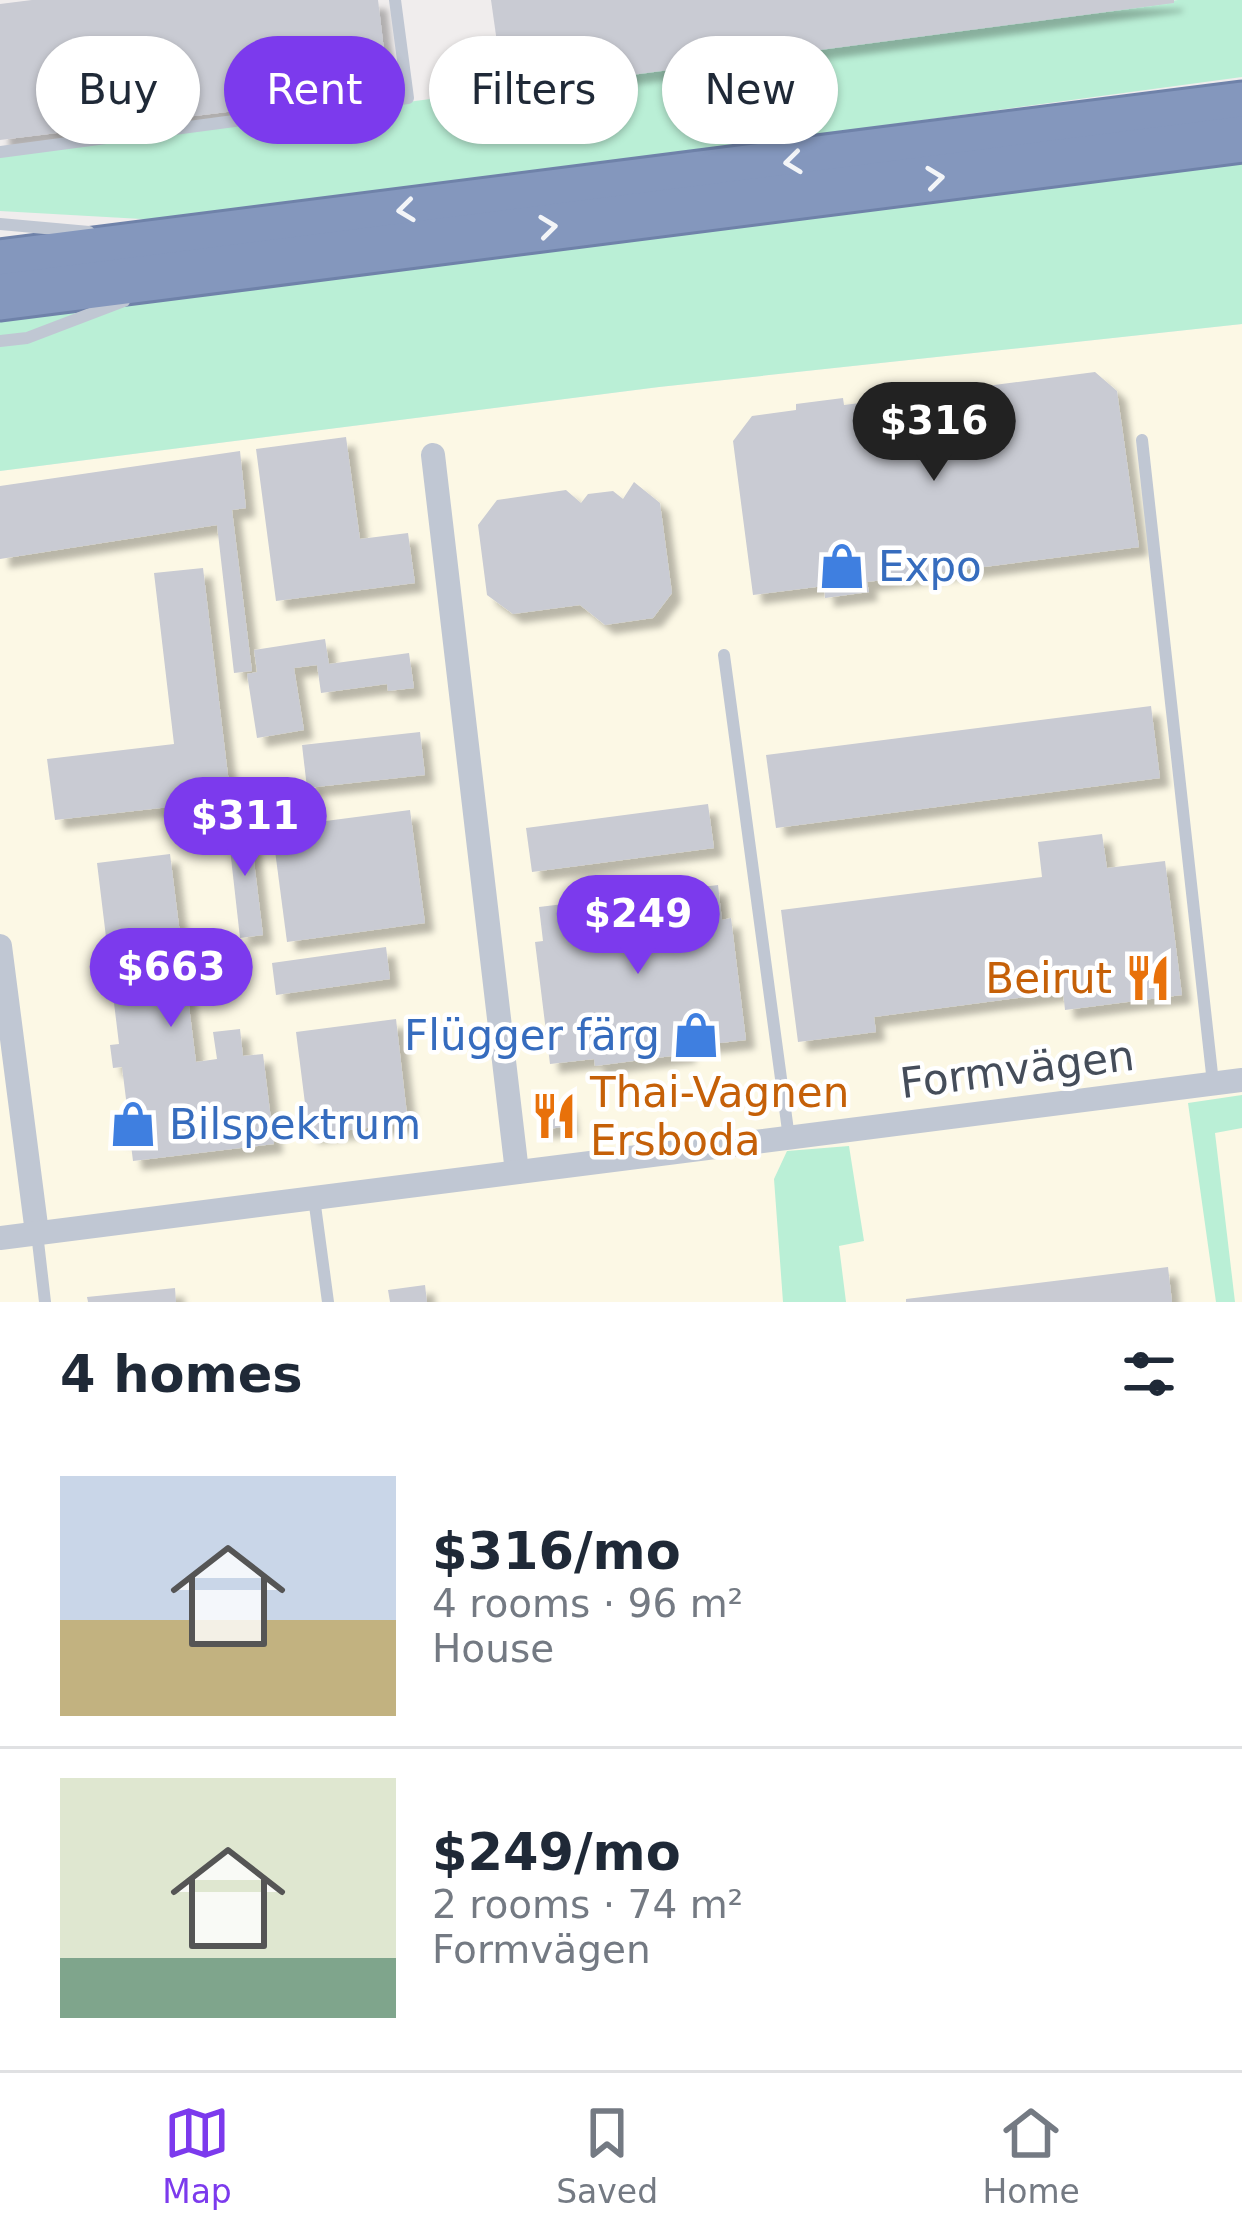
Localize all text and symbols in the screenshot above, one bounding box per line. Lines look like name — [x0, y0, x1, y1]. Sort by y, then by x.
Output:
chip: Buy — [36, 36, 200, 144]
chip: Rent — [224, 36, 405, 144]
chip: Filters — [429, 36, 638, 144]
chip: New — [662, 36, 838, 144]
one-way arrow — [783, 148, 802, 174]
one-way arrow — [925, 166, 945, 192]
one-way arrow — [396, 197, 415, 223]
one-way arrow — [538, 215, 558, 241]
pin: $316 — [863, 382, 1005, 484]
text: $316 — [880, 398, 988, 443]
shop icon: Expo — [817, 541, 867, 591]
place label: Expo — [878, 542, 982, 591]
pin: $311 — [174, 777, 316, 879]
text: $311 — [191, 793, 299, 838]
pin: $249 — [567, 875, 709, 977]
text: $249 — [584, 891, 692, 936]
pin: $663 — [100, 928, 242, 1030]
text: $663 — [117, 944, 225, 989]
restaurant icon: Beirut — [1123, 953, 1173, 1003]
place label: Beirut — [985, 954, 1112, 1003]
shop icon: Flügger färg — [671, 1010, 721, 1060]
place label: Flügger färg — [404, 1011, 660, 1060]
street label: Formvägen — [897, 1031, 1137, 1108]
place label: Thai-Vagnen Ersboda — [589, 1068, 849, 1165]
restaurant icon: Thai-Vagnen Ersboda — [529, 1091, 579, 1141]
shop icon: Bilspektrum — [108, 1099, 158, 1149]
place label: Bilspektrum — [169, 1100, 421, 1149]
icon: filters — [1116, 1341, 1182, 1407]
text: 4 homes — [60, 1345, 303, 1404]
text: $316/mo — [432, 1522, 681, 1581]
icon: home — [156, 1524, 300, 1668]
text: 4 rooms · 96 m² — [432, 1581, 743, 1626]
text: House — [432, 1626, 554, 1671]
text: $249/mo — [432, 1823, 681, 1882]
icon: home — [156, 1826, 300, 1970]
text: 2 rooms · 74 m² — [432, 1882, 743, 1927]
text: Formvägen — [432, 1927, 651, 1972]
tab: Map — [162, 2100, 232, 2211]
tab: Saved — [556, 2100, 658, 2211]
tab: Home — [982, 2100, 1080, 2211]

